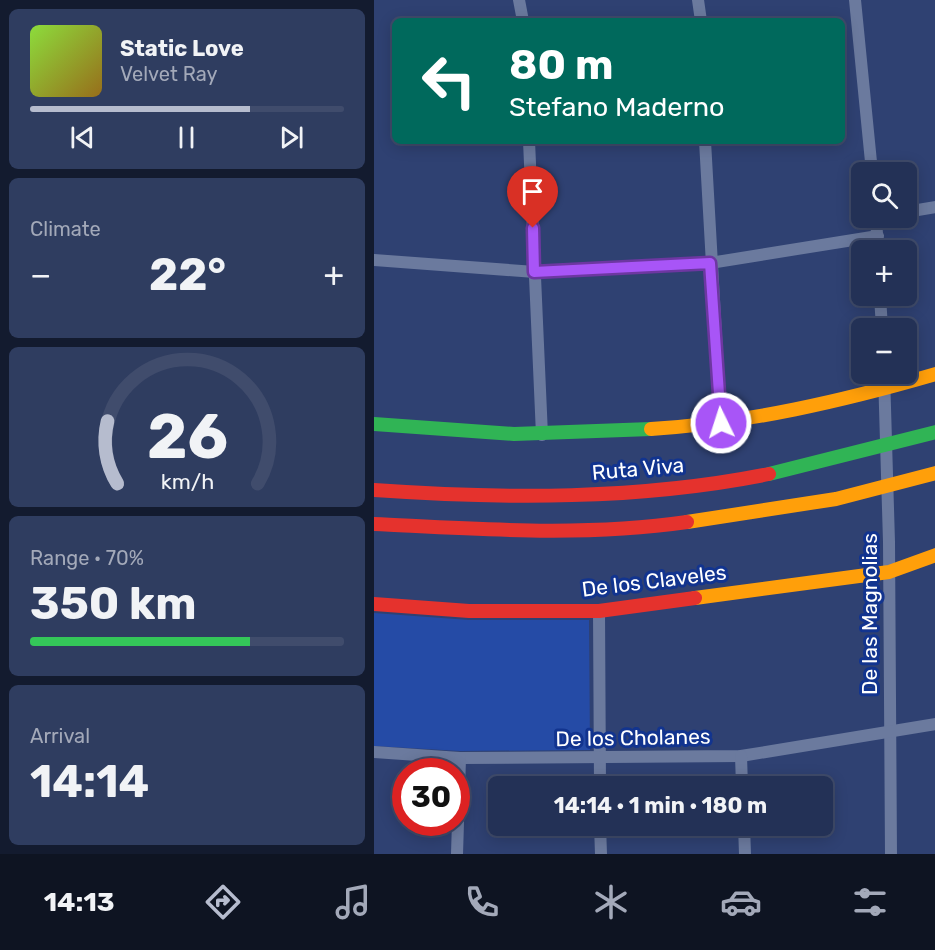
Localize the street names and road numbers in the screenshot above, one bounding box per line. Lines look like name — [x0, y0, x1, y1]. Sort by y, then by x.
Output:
street label: Ruta Viva — [591, 452, 685, 485]
street label: De las Magnolias — [857, 533, 882, 695]
street label: De los Claveles — [580, 559, 728, 602]
street label: De los Cholanes — [555, 724, 711, 751]

